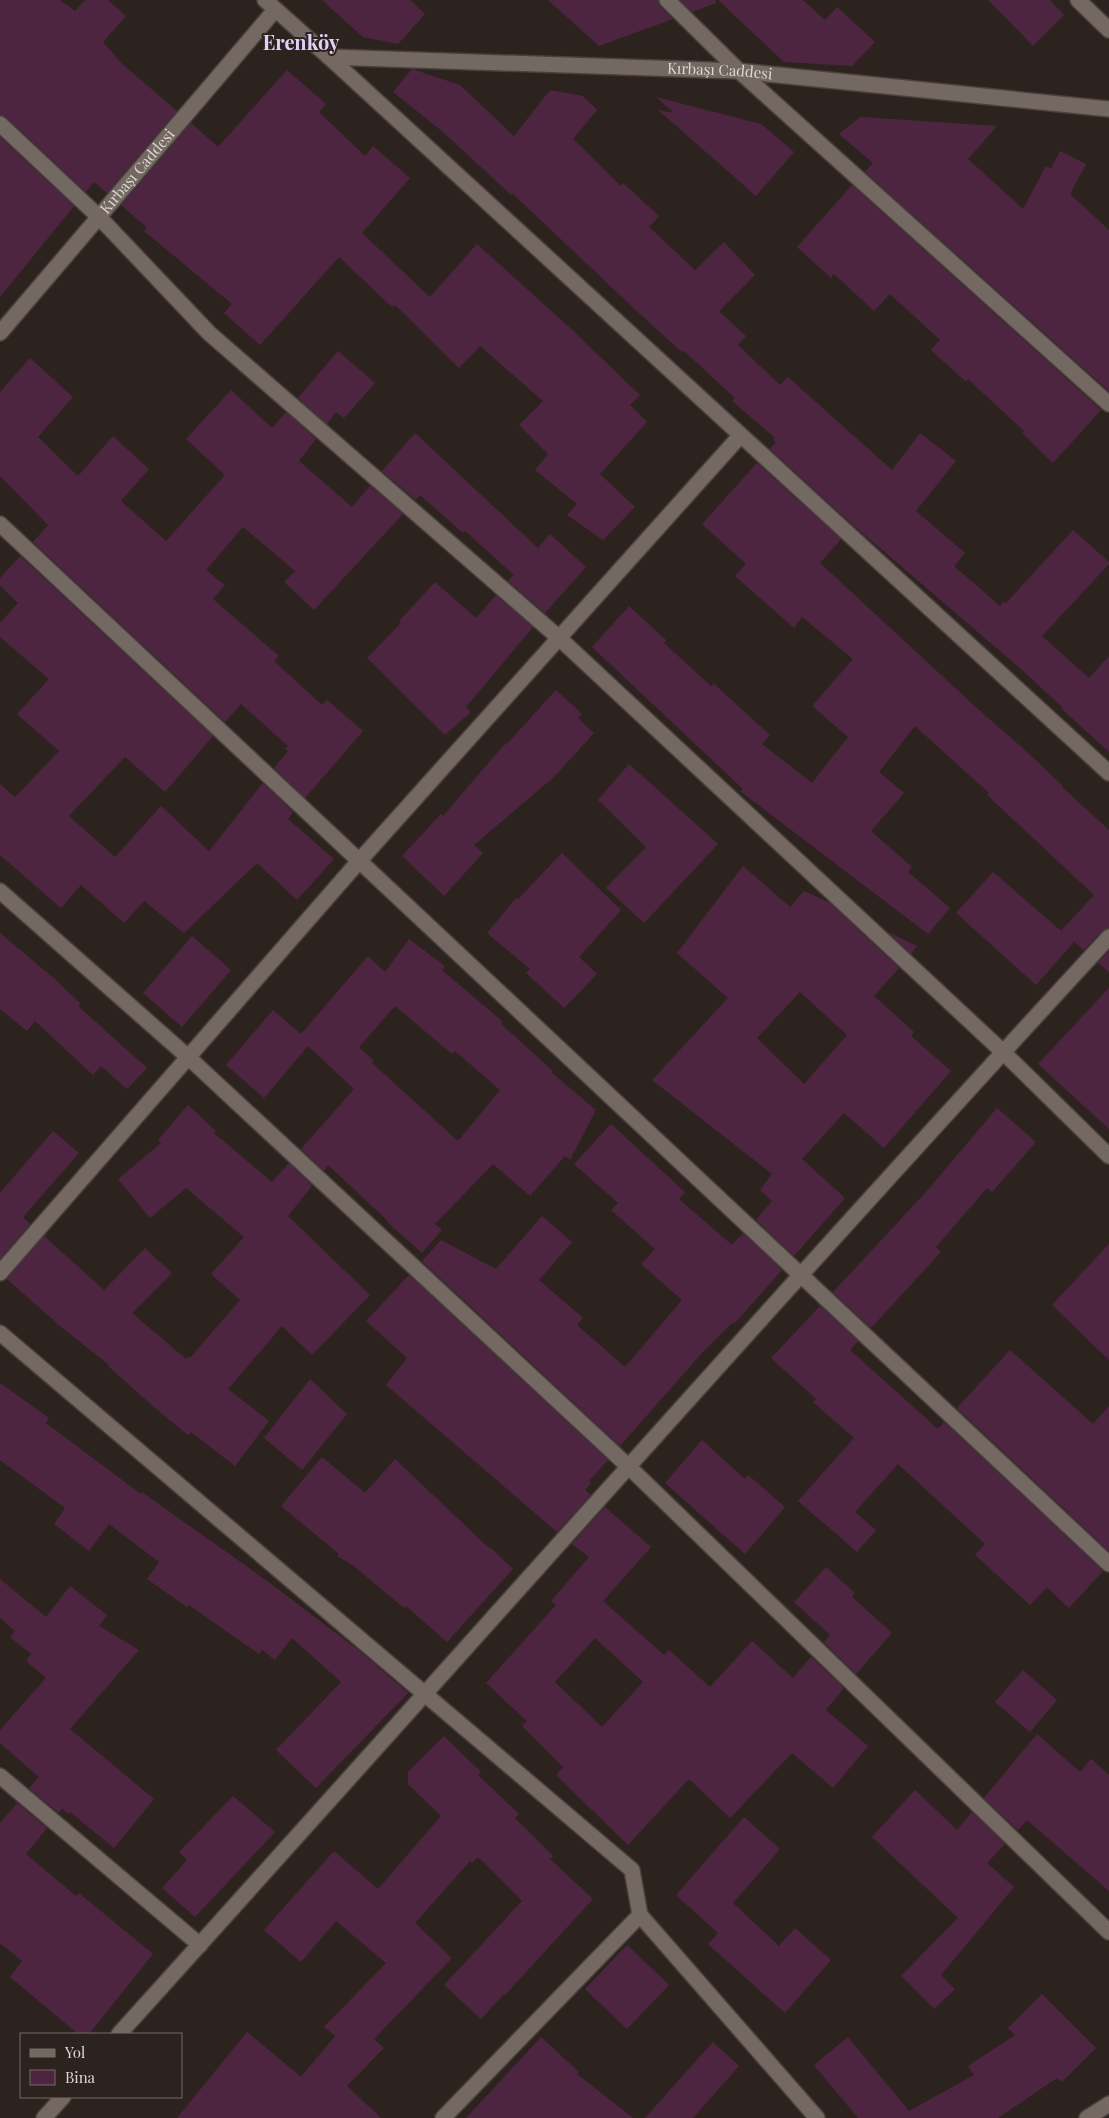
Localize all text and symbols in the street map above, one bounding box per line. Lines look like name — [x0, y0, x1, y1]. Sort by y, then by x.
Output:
district label: Erenköy — [263, 28, 340, 55]
street label: Kırbaşı Caddesi — [667, 58, 774, 83]
street label: Kırbaşı Caddesi — [95, 124, 179, 218]
legend — [20, 2033, 182, 2098]
text: Yol — [64, 2042, 85, 2062]
text: Bina — [65, 2067, 96, 2087]

